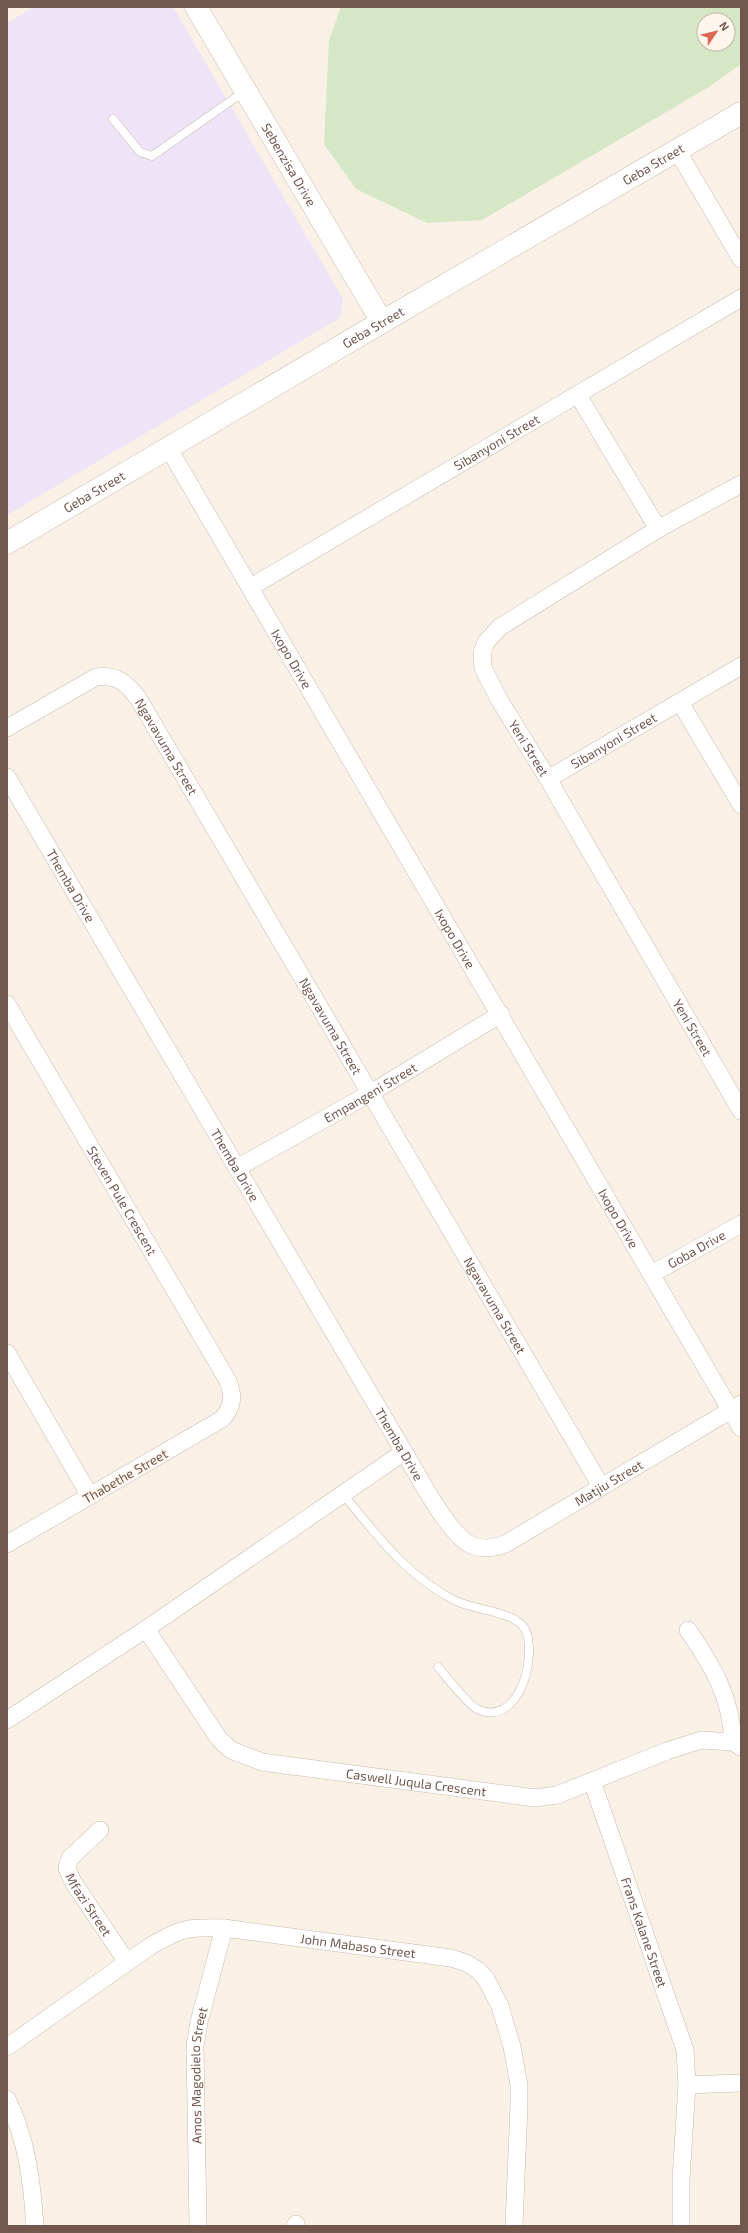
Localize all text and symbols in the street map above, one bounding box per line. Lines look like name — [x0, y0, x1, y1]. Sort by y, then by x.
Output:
north arrow — [696, 12, 736, 52]
text: N — [717, 19, 732, 33]
street label: Sebenzisa Drive — [258, 120, 320, 209]
street label: Geba Street — [619, 140, 687, 188]
street label: Geba Street — [339, 303, 407, 352]
street label: Sibanyoni Street — [451, 411, 542, 474]
street label: Geba Street — [60, 467, 128, 516]
street label: Ixopo Drive — [268, 626, 315, 691]
street label: Ngavavuma Street — [132, 696, 201, 798]
street label: Sibanyoni Street — [568, 709, 659, 772]
street label: Yeni Street — [506, 717, 552, 779]
street label: Themba Drive — [43, 846, 99, 925]
street label: Ixopo Drive — [431, 906, 479, 971]
street label: Ngavavuma Street — [296, 975, 365, 1077]
street label: Yeni Street — [670, 996, 715, 1059]
street label: Empangeni Street — [321, 1059, 419, 1126]
street label: Themba Drive — [207, 1126, 263, 1204]
street label: Steven Pule Crescent — [84, 1143, 161, 1258]
street label: Ixopo Drive — [595, 1186, 642, 1251]
street label: Goba Drive — [665, 1226, 728, 1272]
street label: Ngavavuma Street — [460, 1254, 530, 1357]
street label: Themba Drive — [372, 1405, 427, 1484]
street label: Thabethe Street — [80, 1445, 170, 1507]
street label: Matjiu Street — [572, 1456, 646, 1509]
street label: Caswell Juqula Crescent — [345, 1765, 487, 1800]
street label: Mfazi Street — [62, 1871, 115, 1939]
street label: Frans Kalane Street — [618, 1875, 671, 1990]
street label: John Mabaso Street — [299, 1930, 417, 1961]
street label: Amos Magodielo Street — [187, 2005, 211, 2144]

